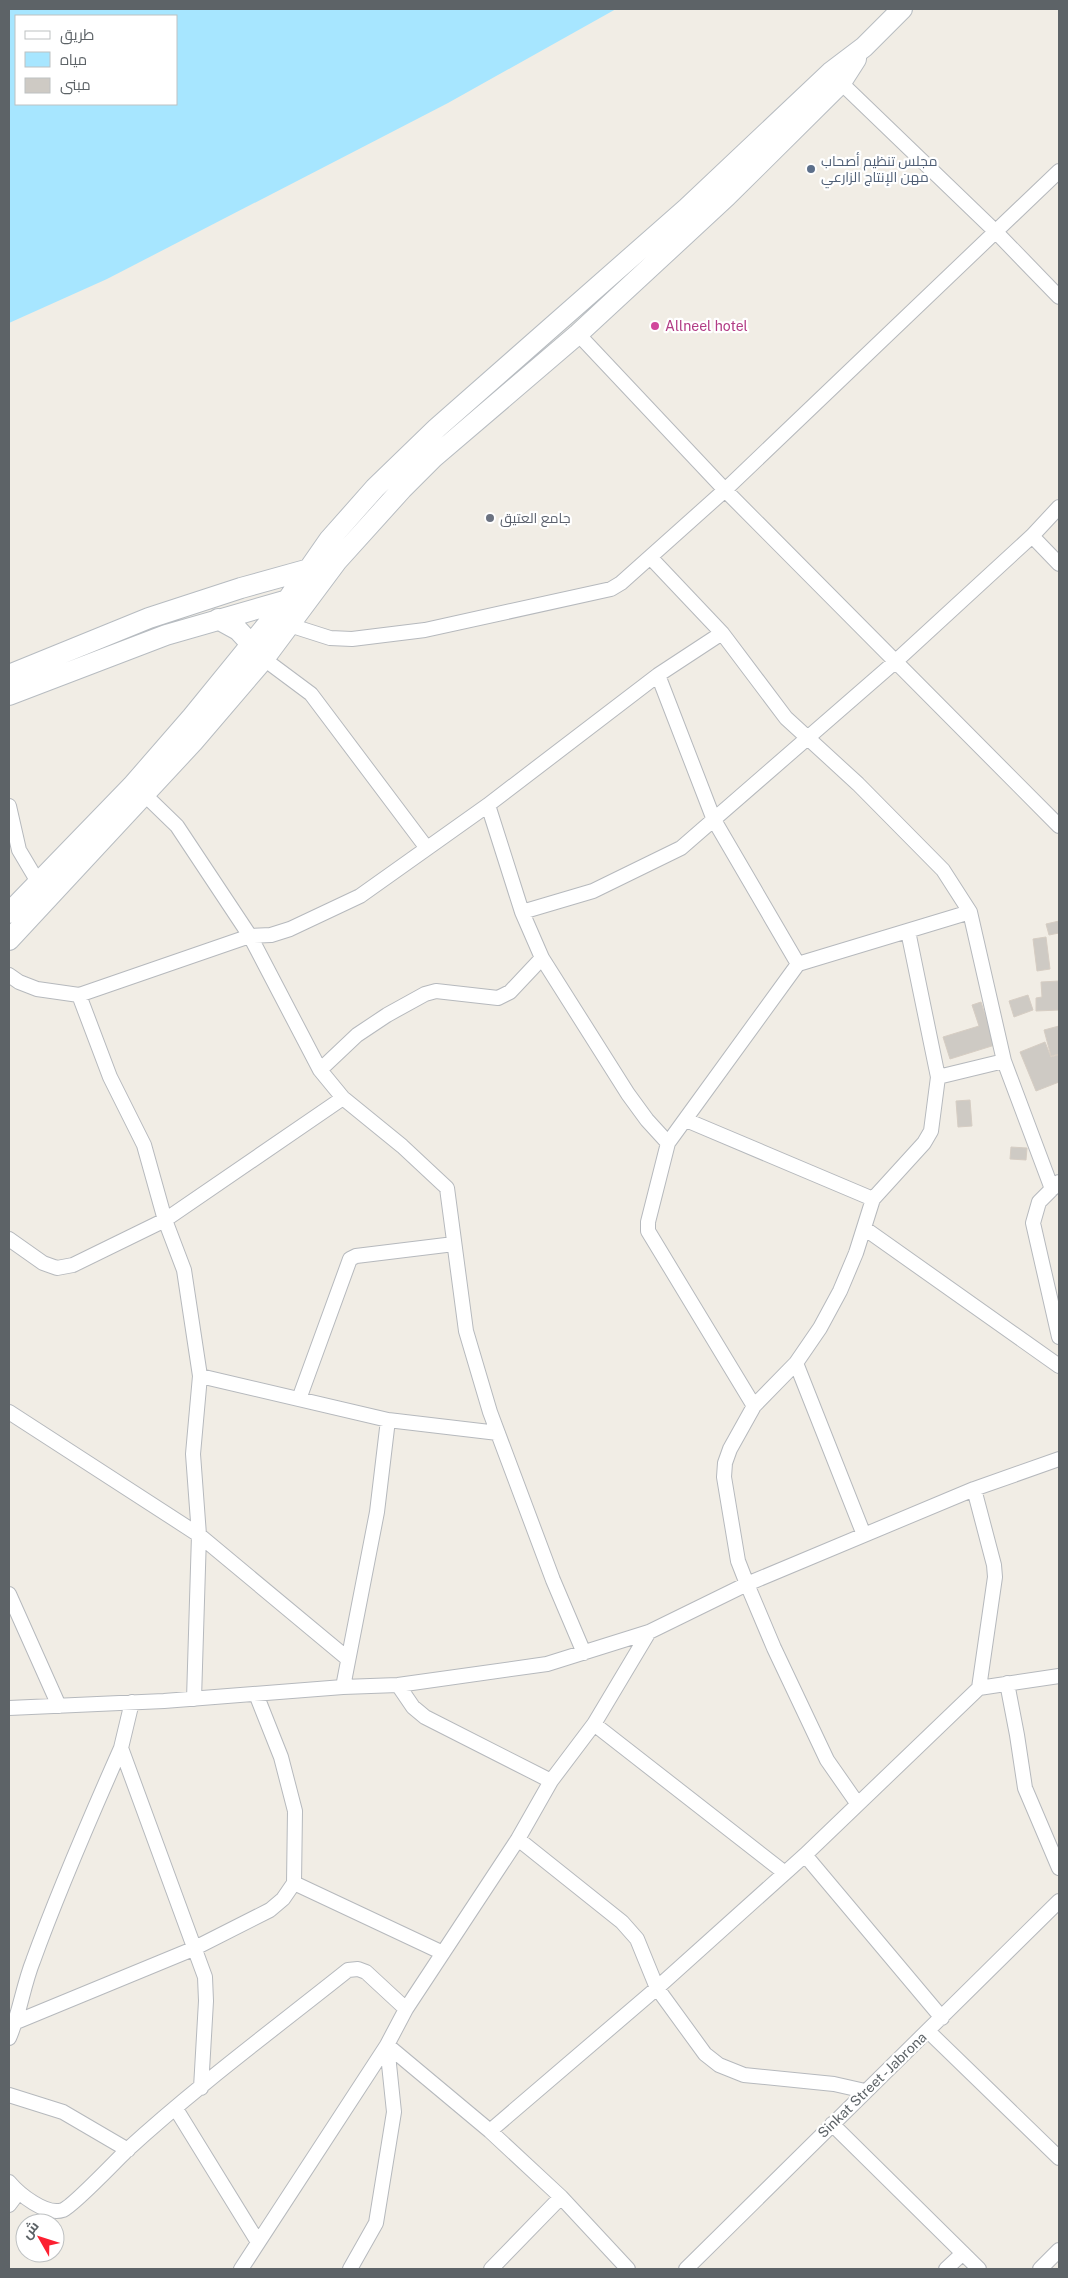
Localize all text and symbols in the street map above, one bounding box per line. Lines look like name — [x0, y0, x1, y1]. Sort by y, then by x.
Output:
legend — [15, 15, 178, 105]
text: طريق — [60, 26, 94, 45]
text: مياه — [60, 51, 87, 68]
text: مبنى — [60, 76, 91, 95]
place label: مجلس تنظيم أصحاب مهن الإنتاج الزارعي — [821, 152, 938, 189]
marker: مجلس تنظيم أصحاب مهن الإنتاج الزارعي — [805, 163, 817, 175]
place label: Allneel hotel — [665, 318, 748, 334]
marker: Allneel hotel — [649, 320, 661, 332]
place label: جامع العتيق — [500, 510, 570, 527]
marker: جامع العتيق — [484, 512, 496, 524]
street label: Sinkat Street - Jabrona — [814, 2029, 930, 2141]
north arrow — [15, 2213, 65, 2263]
text: ش — [18, 2218, 43, 2242]

